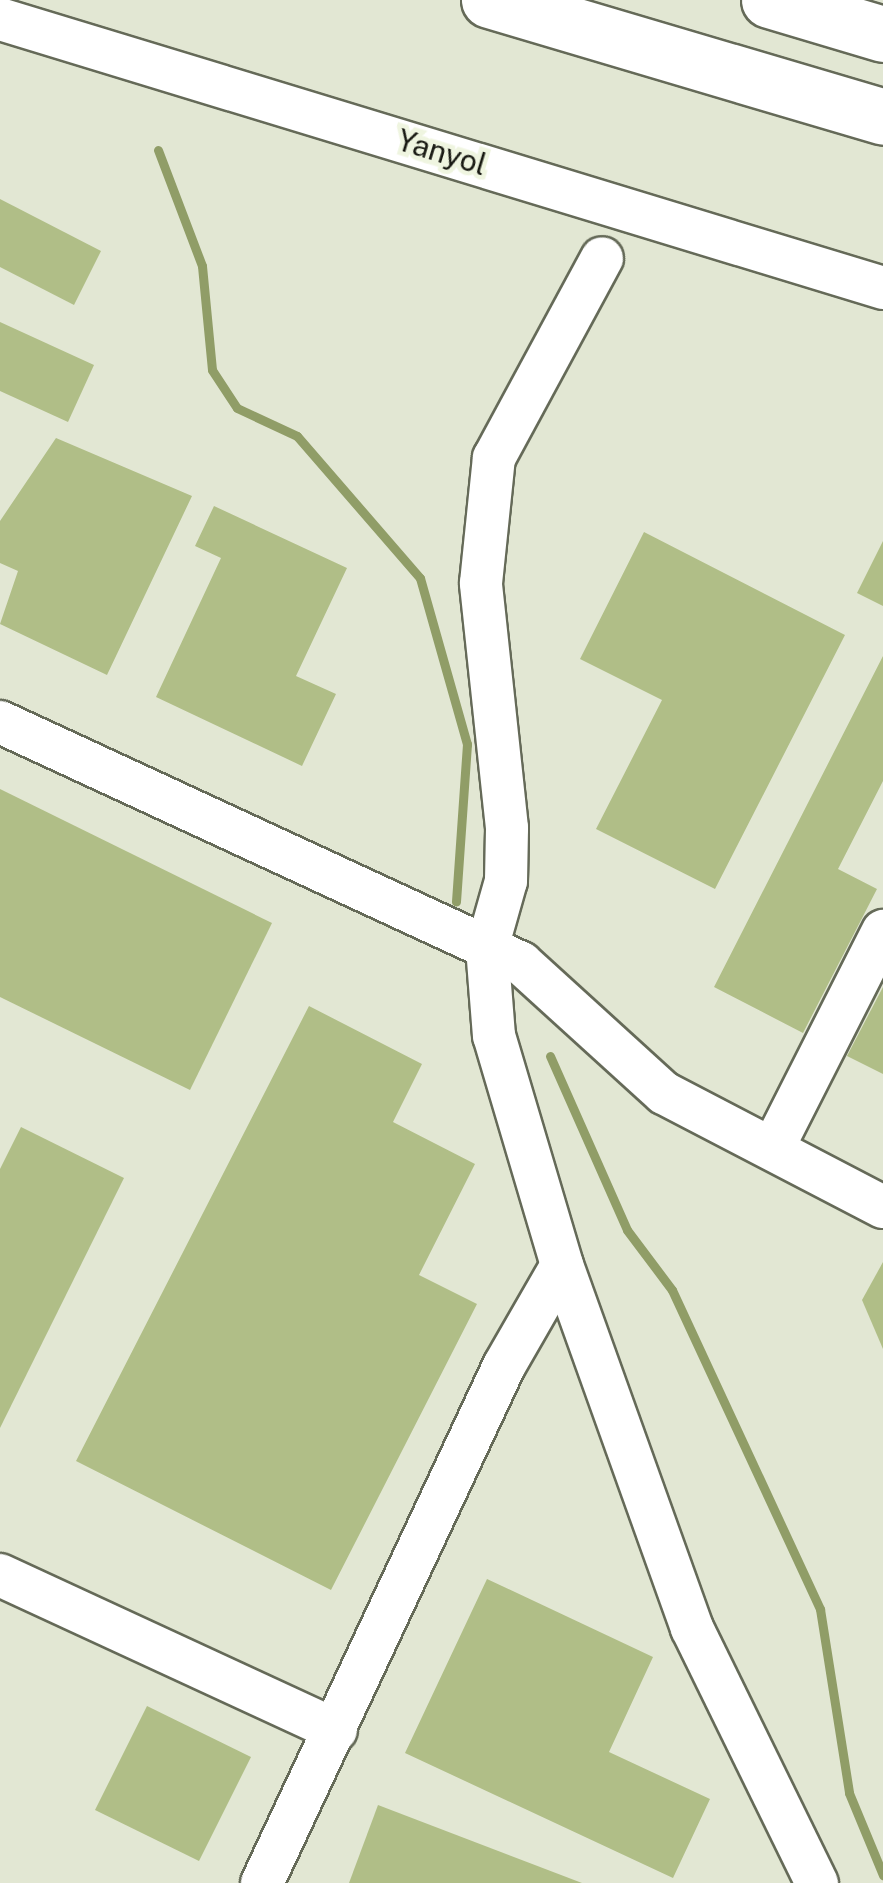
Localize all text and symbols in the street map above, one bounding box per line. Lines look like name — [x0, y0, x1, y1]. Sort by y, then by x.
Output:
street label: Yanyol — [393, 121, 491, 183]

